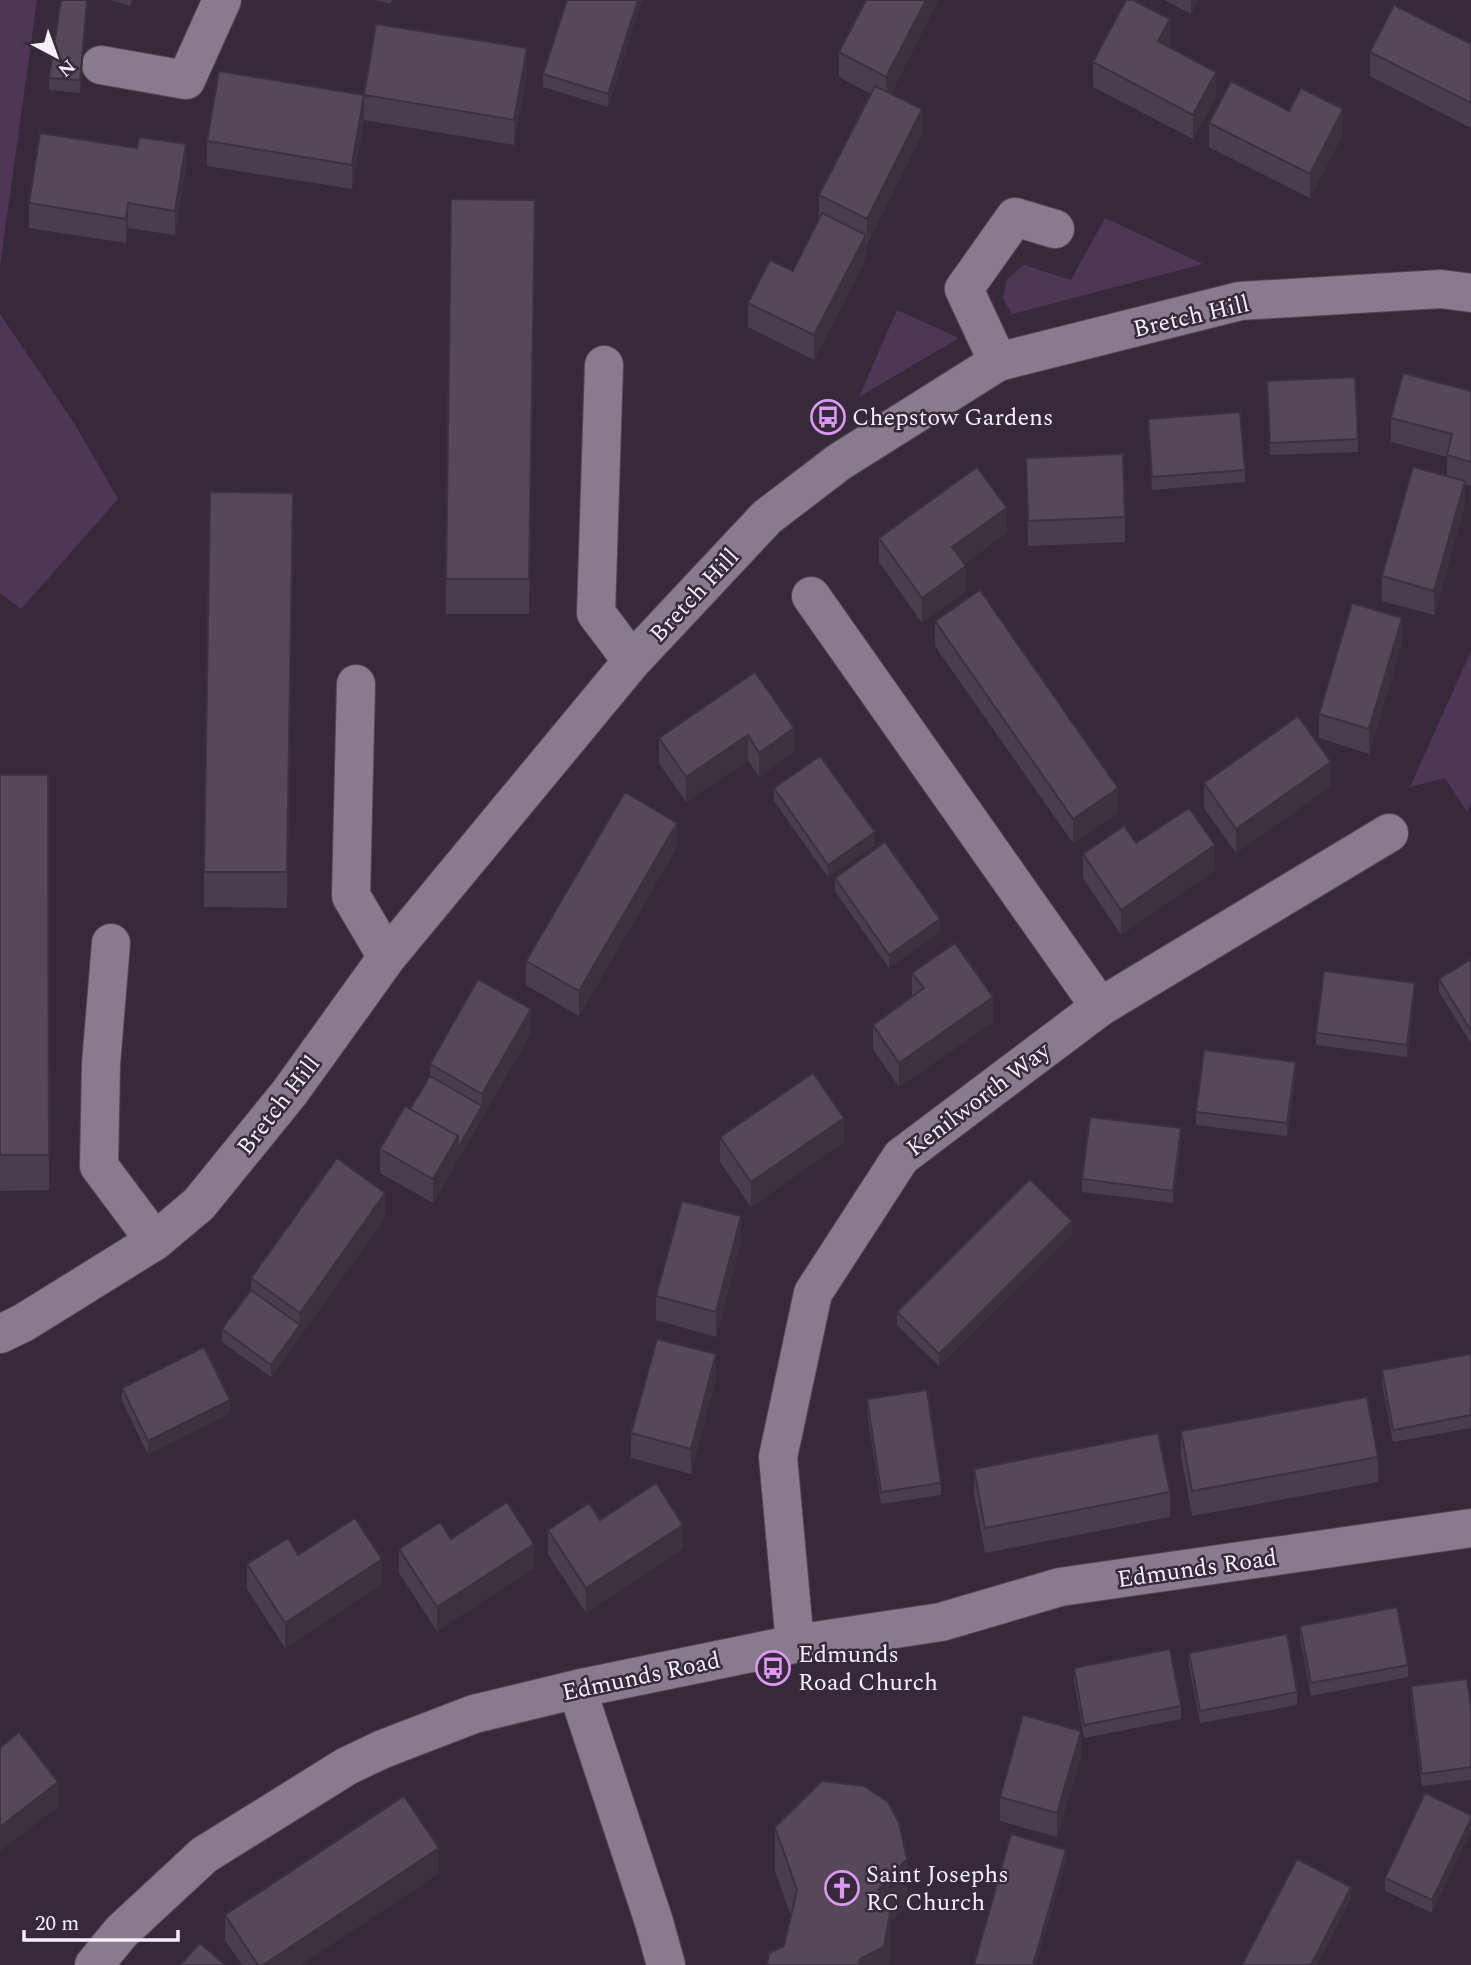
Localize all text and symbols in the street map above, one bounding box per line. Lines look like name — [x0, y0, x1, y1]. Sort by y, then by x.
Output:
north arrow — [21, 21, 91, 91]
text: N — [51, 52, 82, 84]
street label: Bretch Hill — [1130, 286, 1253, 348]
bus stop icon: Chepstow Gardens — [809, 398, 847, 436]
place label: Chepstow Gardens — [852, 400, 1053, 436]
street label: Bretch Hill — [641, 540, 748, 651]
street label: Kenilworth Way — [899, 1033, 1059, 1166]
street label: Bretch Hill — [228, 1048, 329, 1163]
street label: Edmunds Road — [1115, 1540, 1279, 1598]
place label: Edmunds Road Church — [798, 1637, 938, 1701]
street label: Edmunds Road — [559, 1643, 724, 1711]
bus stop icon: Edmunds Road Church — [754, 1649, 792, 1687]
place label: Saint Josephs RC Church — [866, 1857, 1009, 1921]
church icon: Saint Josephs RC Church — [823, 1869, 861, 1907]
scale bar — [24, 1898, 178, 1942]
text: 20 m — [35, 1908, 79, 1940]

